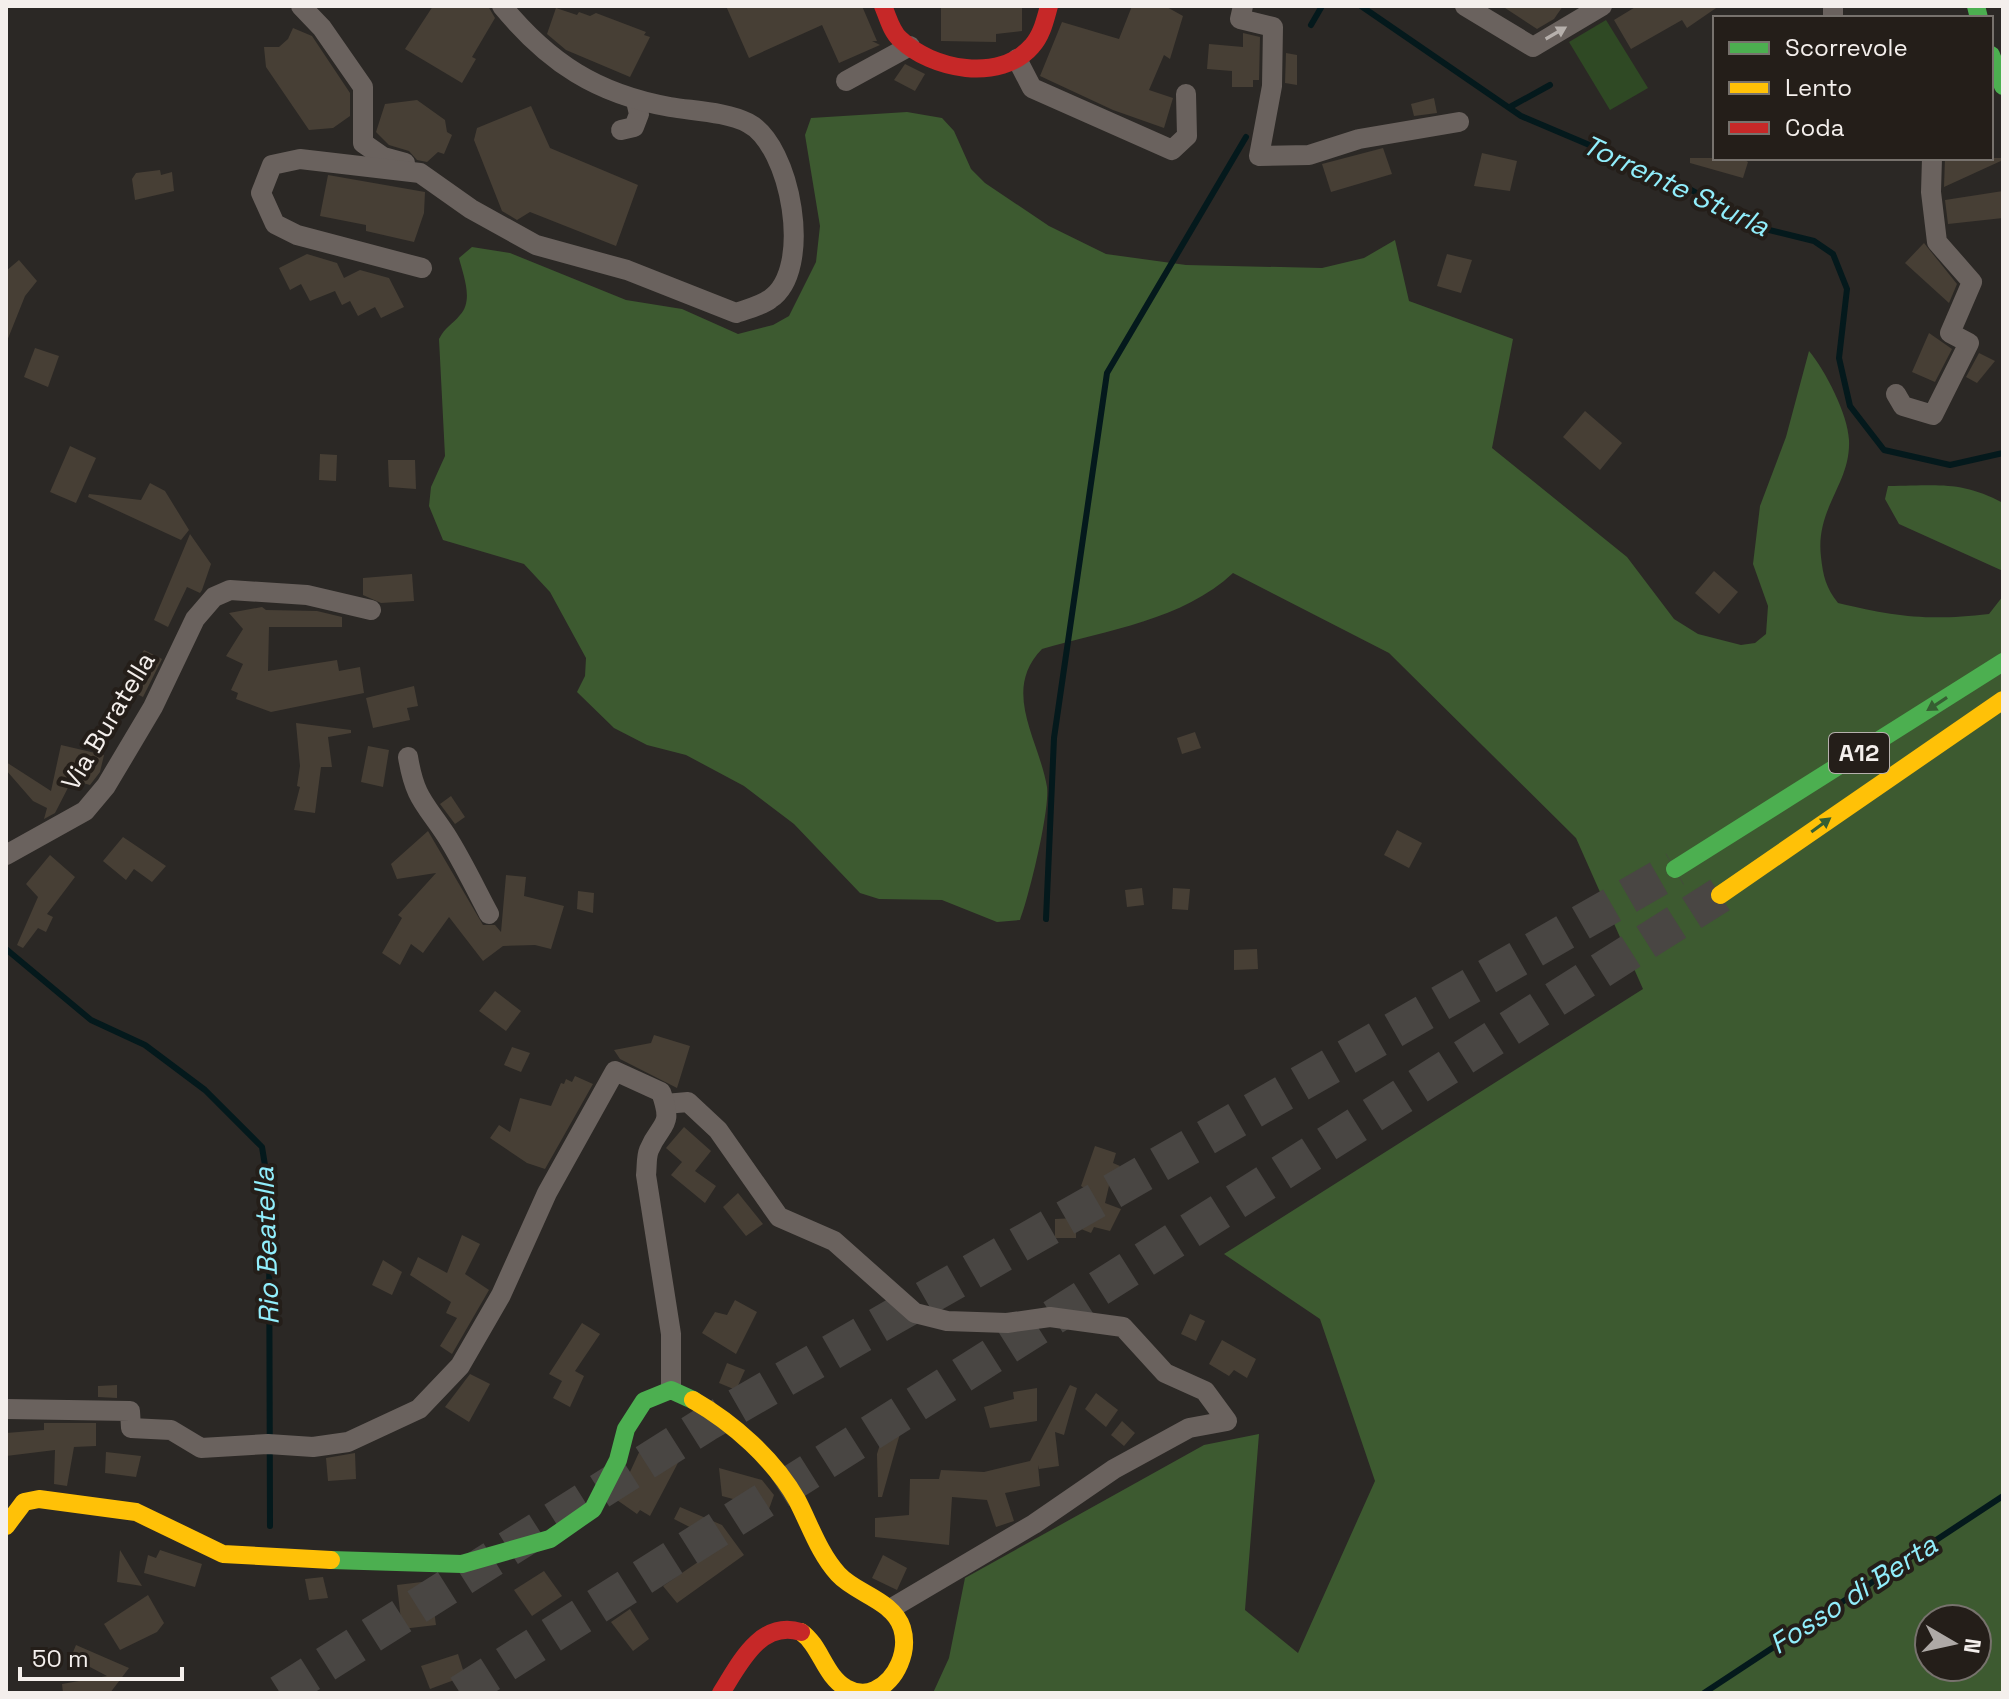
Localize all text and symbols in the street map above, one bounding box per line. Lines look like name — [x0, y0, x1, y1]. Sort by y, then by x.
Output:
legend — [1713, 16, 1993, 160]
one-way arrow — [1545, 26, 1567, 40]
text: Scorrevole — [1785, 32, 1908, 63]
text: Lento — [1785, 72, 1852, 103]
text: Coda — [1785, 112, 1845, 143]
water label: Torrente Sturla — [1577, 126, 1776, 244]
street label: Via Buratella — [53, 646, 163, 796]
one-way arrow — [1926, 696, 1948, 710]
road number: A12 — [1829, 733, 1889, 773]
one-way arrow — [1810, 818, 1831, 834]
water label: Rio Beatella — [245, 1165, 287, 1326]
water label: Fosso di Berta — [1762, 1526, 1944, 1662]
north arrow — [1913, 1603, 1993, 1683]
scale bar — [20, 1631, 182, 1681]
text: N — [1958, 1637, 1988, 1656]
text: 50 m — [32, 1643, 89, 1674]

